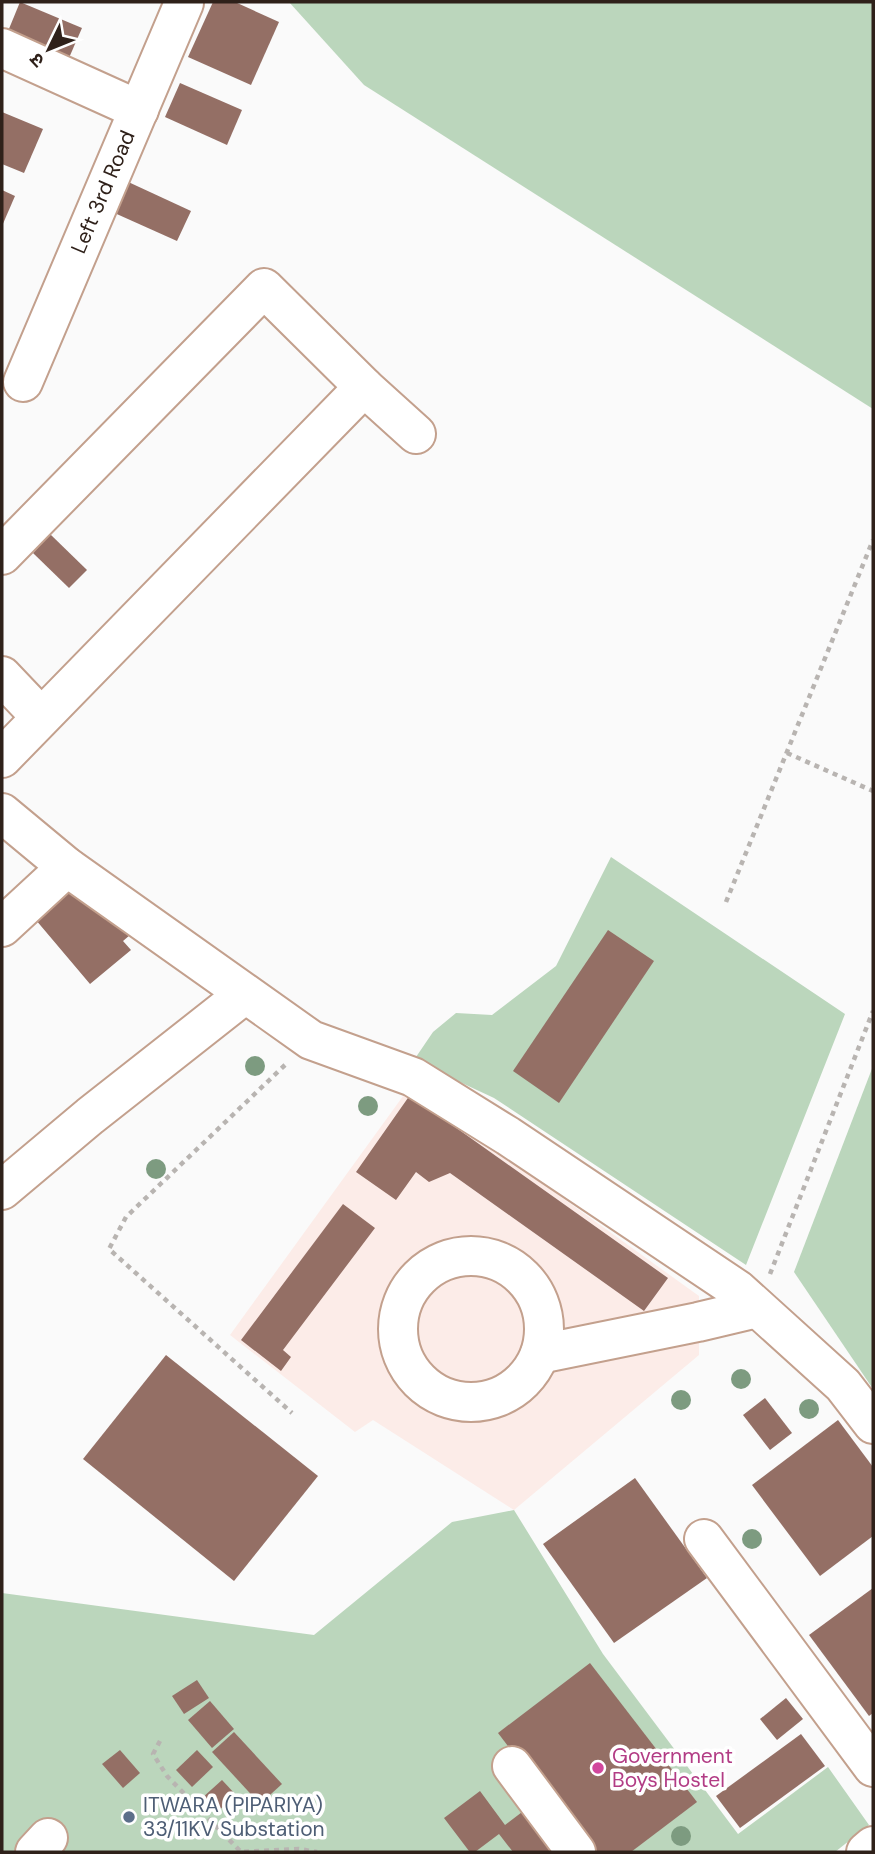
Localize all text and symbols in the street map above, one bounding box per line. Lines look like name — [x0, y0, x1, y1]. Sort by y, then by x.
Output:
north arrow — [14, 14, 84, 84]
text: उ — [23, 47, 50, 73]
street label: Left 3rd Road — [65, 126, 141, 258]
place label: Government Boys Hostel — [612, 1742, 733, 1794]
marker: Government Boys Hostel — [590, 1760, 606, 1776]
place label: ITWARA (PIPARIYA) 33/11KV Substation — [143, 1791, 325, 1843]
marker: ITWARA (PIPARIYA) 33/11KV Substation — [121, 1809, 137, 1825]

